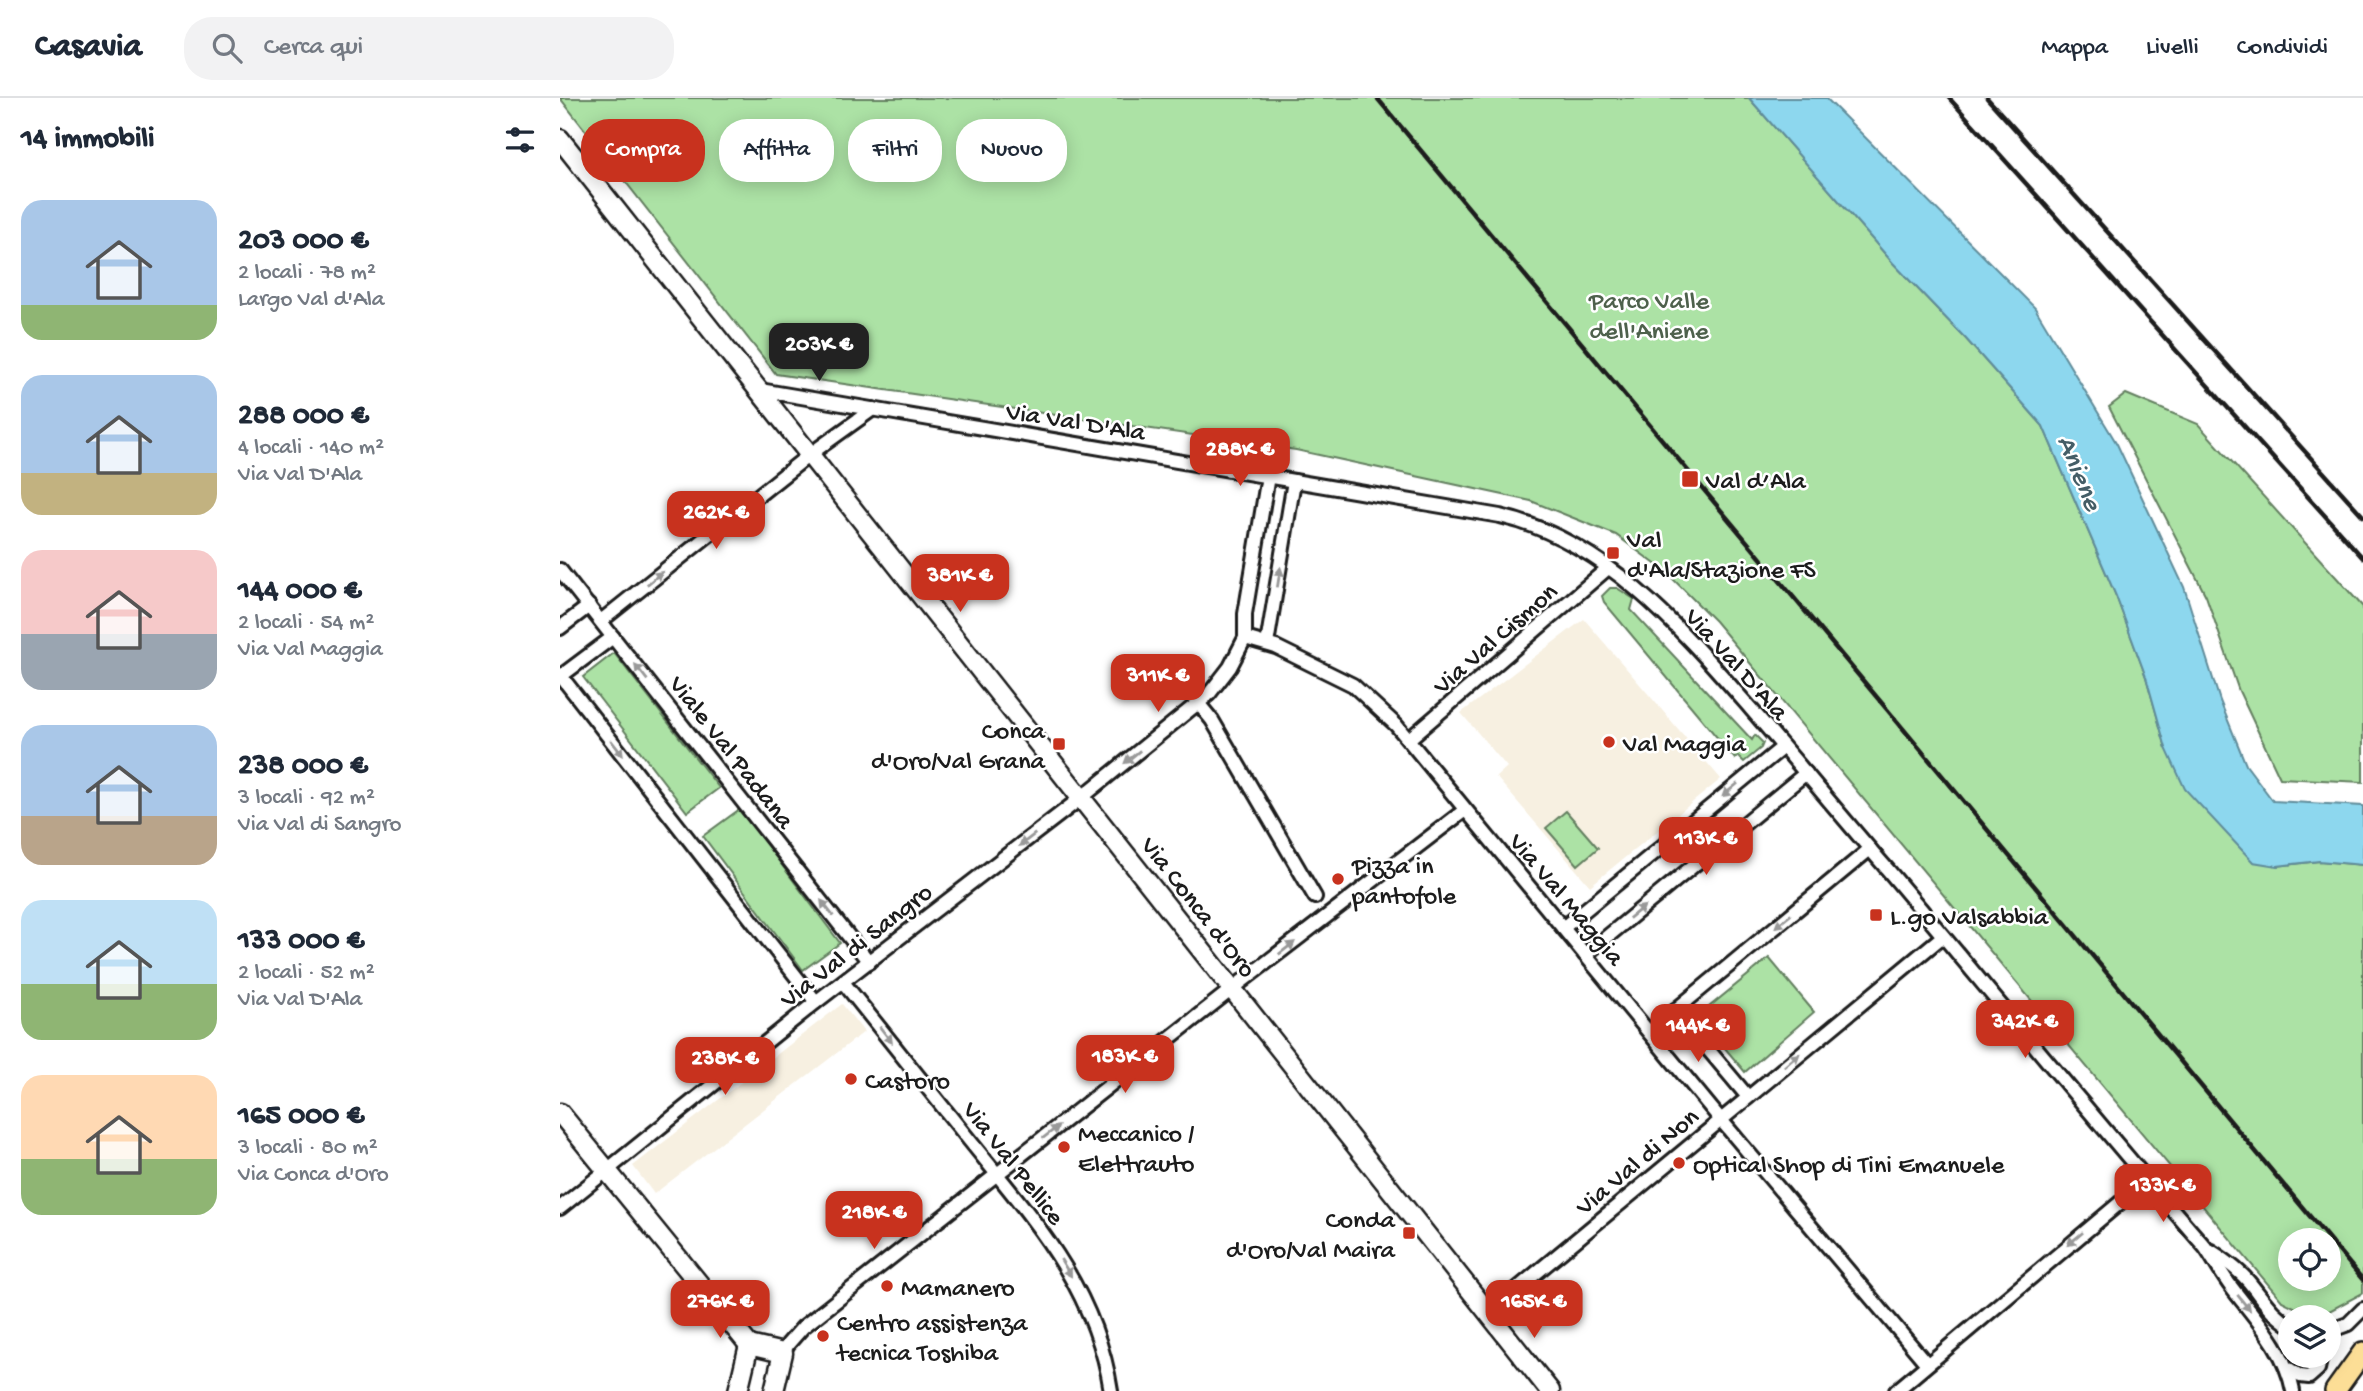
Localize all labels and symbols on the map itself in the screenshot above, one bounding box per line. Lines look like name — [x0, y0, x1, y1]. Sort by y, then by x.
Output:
park label: Parco Valle dell'Aniene — [1588, 288, 1710, 349]
pin: 203K € — [762, 324, 876, 383]
street label: Via Val D'Ala — [1002, 398, 1149, 451]
pin: 288K € — [1183, 428, 1297, 488]
water label: Aniene — [2048, 431, 2108, 518]
place label: Val d’Ala — [1705, 468, 1807, 499]
marker: Val d’Ala — [1680, 469, 1700, 489]
pin: 262K € — [659, 491, 773, 551]
place label: Val d'Ala/Stazione FS — [1626, 527, 1817, 588]
marker: Val d'Ala/Stazione FS — [1605, 545, 1621, 561]
pin: 381K € — [903, 554, 1017, 614]
one-way arrow — [1274, 566, 1285, 588]
one-way arrow — [645, 571, 663, 586]
street label: Via Val Cismon — [1428, 577, 1566, 704]
street label: Via Val D'Ala — [1675, 603, 1794, 730]
pin: 311K € — [1101, 654, 1215, 714]
one-way arrow — [633, 663, 648, 681]
street label: Viale Val Padana — [659, 670, 800, 838]
place label: Conca d'Oro/Val Grana — [871, 718, 1047, 779]
place label: Val Maggia — [1622, 731, 1747, 762]
marker: Val Maggia — [1601, 734, 1617, 750]
marker: Conca d'Oro/Val Grana — [1051, 736, 1067, 752]
one-way arrow — [610, 739, 624, 757]
one-way arrow — [1124, 749, 1142, 764]
one-way arrow — [1722, 782, 1739, 797]
pin: 113K € — [1649, 818, 1763, 877]
street label: Via Val Maggia — [1499, 828, 1630, 975]
street label: Via Conca d'Oro — [1131, 831, 1261, 985]
one-way arrow — [1018, 832, 1036, 846]
place label: Pizza in pantofole — [1351, 853, 1457, 914]
marker: Pizza in pantofole — [1330, 871, 1346, 887]
street label: Via Val di Sangro — [775, 878, 940, 1017]
one-way arrow — [820, 900, 835, 917]
one-way arrow — [1628, 904, 1646, 919]
place label: L.go Valsabbia — [1890, 904, 2050, 935]
marker: L.go Valsabbia — [1868, 907, 1884, 923]
one-way arrow — [1774, 913, 1791, 928]
one-way arrow — [1277, 941, 1295, 956]
pin: 342K € — [1968, 1000, 2082, 1060]
pin: 144K € — [1641, 1004, 1755, 1064]
one-way arrow — [878, 1025, 893, 1043]
pin: 183K € — [1068, 1035, 1182, 1095]
pin: 238K € — [668, 1038, 782, 1097]
one-way arrow — [1783, 1052, 1801, 1068]
place label: Castoro — [865, 1068, 950, 1099]
marker: Castoro — [843, 1071, 859, 1087]
street label: Via Val Pellice — [953, 1096, 1070, 1233]
street label: Via Val di Non — [1570, 1103, 1707, 1225]
place label: Meccanico / Elettrauto — [1078, 1121, 1195, 1182]
one-way arrow — [1041, 1125, 1059, 1140]
marker: Meccanico / Elettrauto — [1056, 1139, 1072, 1155]
place label: Optical Shop di Tini Emanuele — [1693, 1152, 2005, 1183]
marker: Optical Shop di Tini Emanuele — [1671, 1155, 1687, 1171]
pin: 133K € — [2106, 1164, 2220, 1224]
pin: 218K € — [817, 1192, 931, 1251]
place label: Conda d'Oro/Val Maira — [1226, 1207, 1397, 1268]
marker: Conda d'Oro/Val Maira — [1401, 1225, 1417, 1241]
one-way arrow — [2067, 1231, 2084, 1246]
one-way arrow — [1060, 1259, 1073, 1278]
place label: Mamanero — [901, 1275, 1015, 1306]
marker: Mamanero — [879, 1278, 895, 1294]
pin: 276K € — [663, 1280, 777, 1340]
pin: 165K € — [1477, 1280, 1591, 1340]
one-way arrow — [2236, 1294, 2251, 1311]
place label: Centro assistenza tecnica Toshiba — [835, 1310, 1029, 1371]
marker: Centro assistenza tecnica Toshiba — [815, 1328, 831, 1344]

